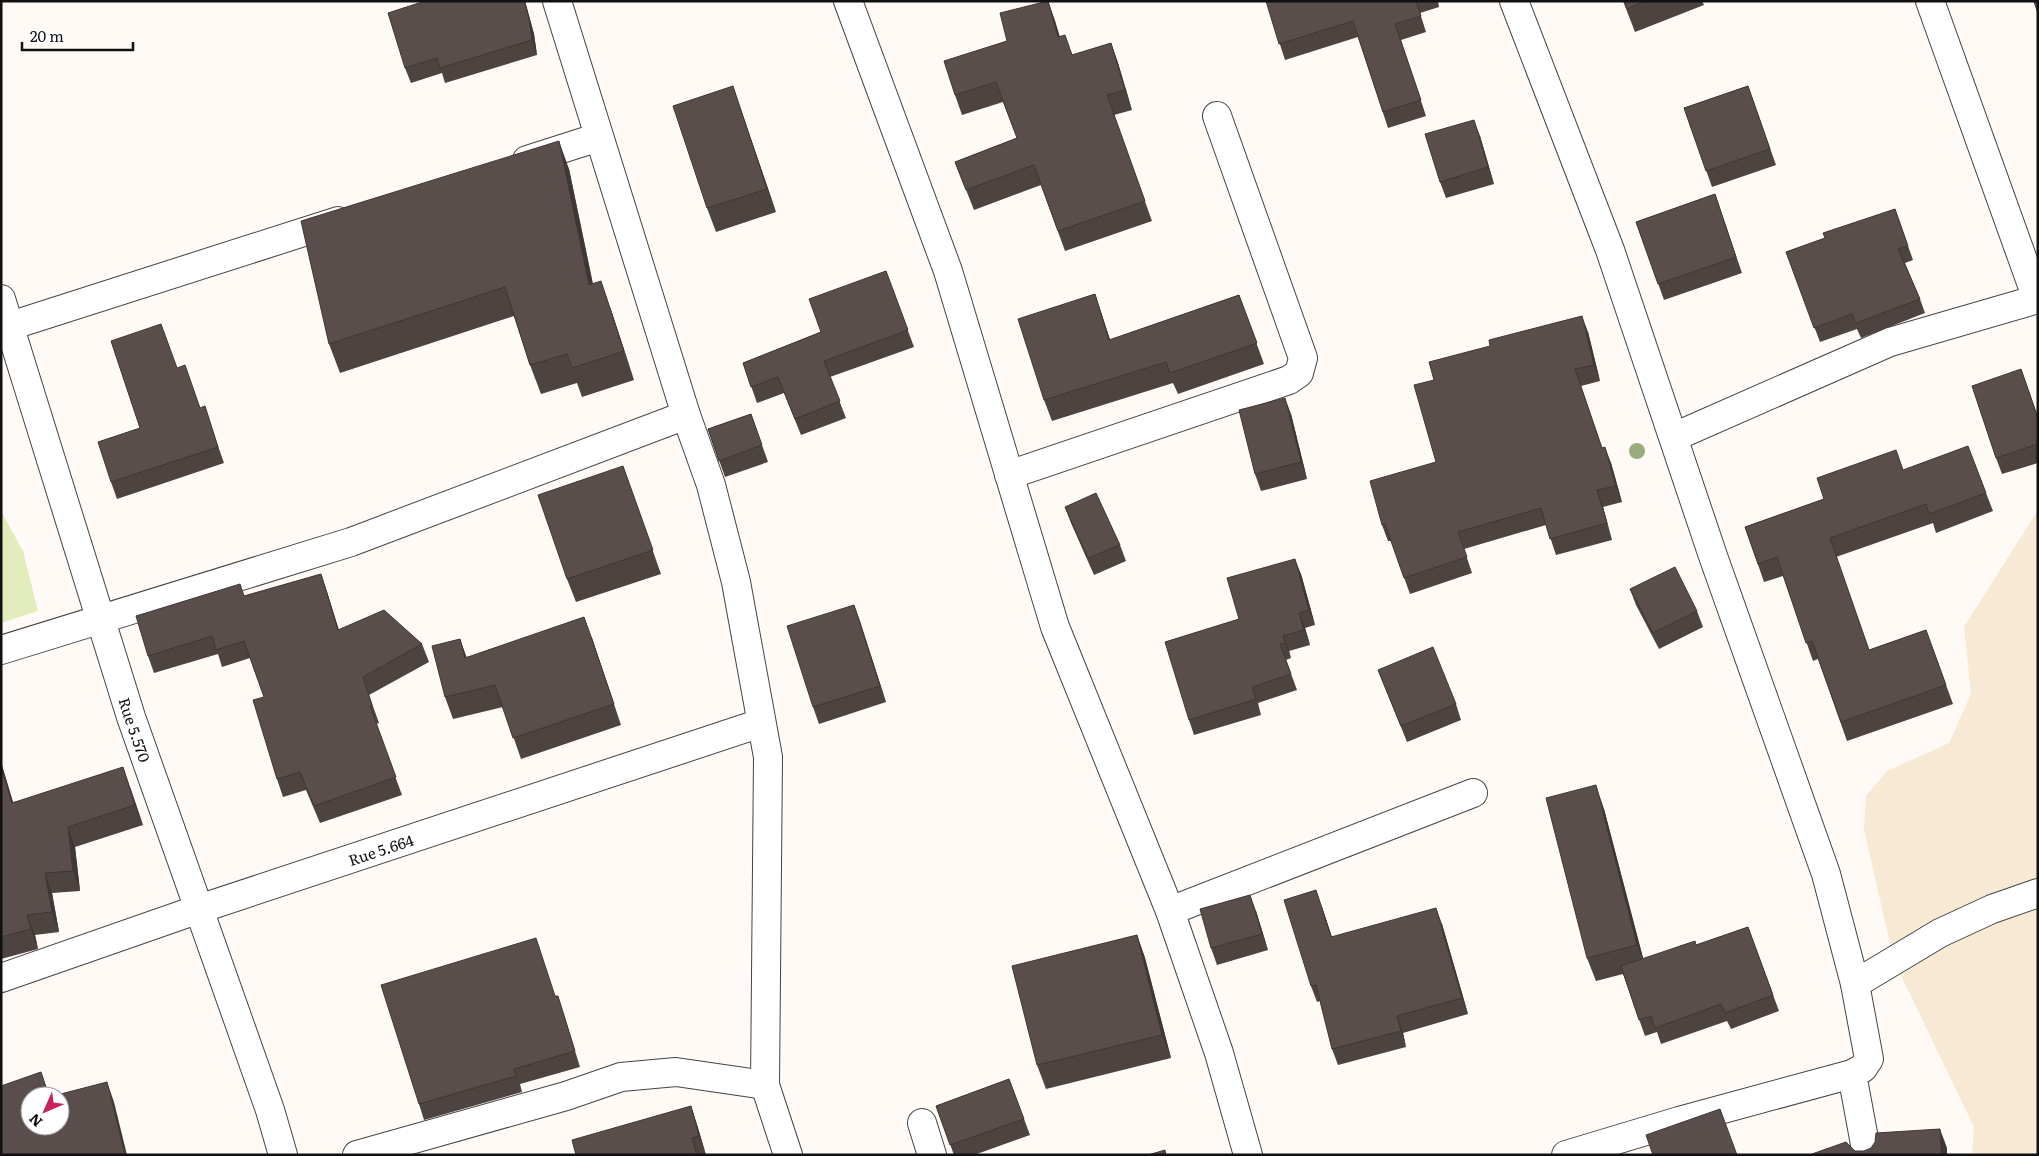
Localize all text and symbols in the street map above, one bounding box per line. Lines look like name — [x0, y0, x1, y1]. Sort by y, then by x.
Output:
scale bar — [22, 20, 134, 52]
text: 20 m — [30, 24, 64, 47]
street label: Rue 5.570 — [114, 694, 158, 765]
street label: Rue 5.664 — [345, 827, 416, 870]
north arrow — [20, 1086, 70, 1136]
text: N — [24, 1109, 46, 1132]

